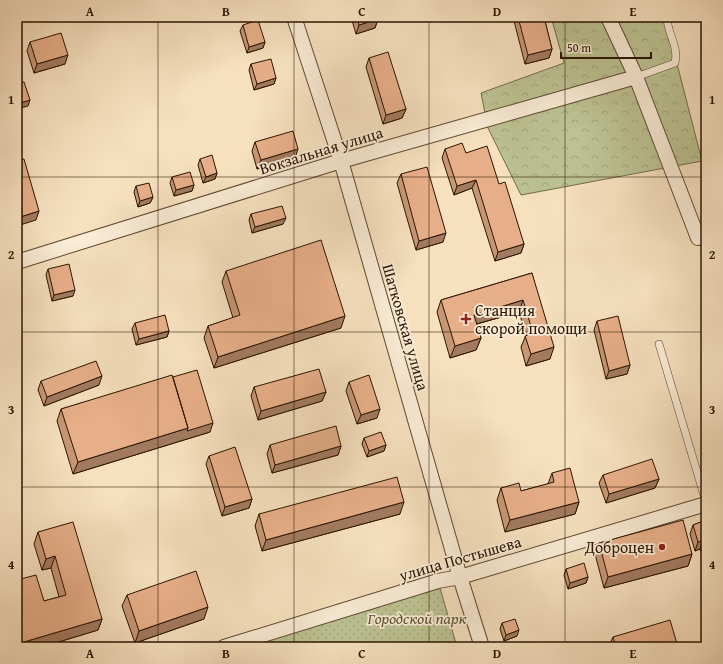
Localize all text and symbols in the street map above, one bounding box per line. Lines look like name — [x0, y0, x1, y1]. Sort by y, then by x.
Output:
text: A — [86, 2, 95, 21]
text: B — [222, 2, 230, 21]
text: C — [358, 2, 366, 21]
text: D — [493, 2, 501, 21]
text: E — [630, 2, 637, 21]
scale bar — [561, 34, 651, 60]
text: 50 m — [567, 39, 591, 56]
text: 1 — [8, 90, 14, 109]
text: 1 — [709, 90, 715, 109]
street label: Вокзальная улица — [256, 120, 386, 180]
text: 2 — [8, 245, 15, 264]
text: 2 — [709, 245, 716, 264]
street label: Шатковская улица — [376, 261, 436, 394]
place label: Станция скорой помощи — [475, 298, 588, 340]
marker: Станция скорой помощи — [460, 313, 472, 325]
text: 3 — [8, 400, 14, 419]
text: 3 — [709, 400, 715, 419]
street label: улица Постышева — [395, 529, 524, 587]
place label: Доброцен — [584, 535, 654, 559]
marker: Доброцен — [657, 542, 667, 552]
text: 4 — [8, 555, 15, 574]
text: 4 — [709, 555, 716, 574]
park label: Городской парк — [366, 606, 467, 630]
text: A — [86, 644, 95, 663]
text: B — [222, 644, 230, 663]
text: C — [358, 644, 366, 663]
text: D — [493, 644, 501, 663]
text: E — [630, 644, 637, 663]

